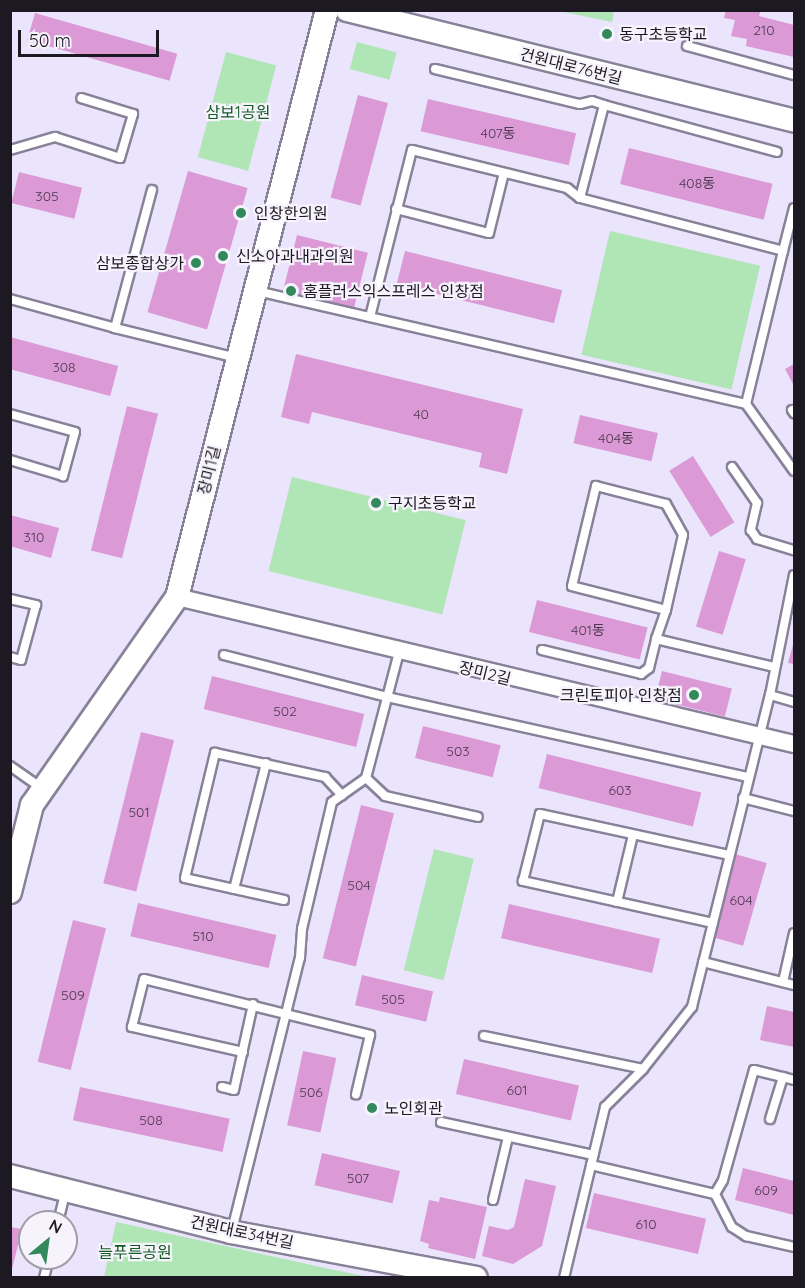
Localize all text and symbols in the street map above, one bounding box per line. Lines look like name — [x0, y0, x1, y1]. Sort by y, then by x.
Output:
scale bar — [21, 18, 162, 56]
house number: 210 — [753, 22, 775, 38]
place label: 동구초등학교 — [619, 24, 707, 44]
marker: 동구초등학교 — [600, 27, 614, 41]
text: 50 m — [29, 29, 71, 52]
street label: 건원대로76번길 — [518, 44, 624, 88]
park label: 삼보1공원 — [206, 102, 270, 122]
house number: 407동 — [481, 125, 515, 141]
house number: 408동 — [679, 175, 715, 191]
house number: 305 — [35, 188, 59, 204]
place label: 인창한의원 — [254, 203, 328, 223]
marker: 인창한의원 — [232, 204, 250, 222]
place label: 신소아과내과의원 — [236, 246, 354, 266]
marker: 신소아과내과의원 — [214, 247, 232, 265]
place label: 삼보종합상가 — [96, 253, 184, 273]
marker: 삼보종합상가 — [189, 256, 203, 270]
place label: 홈플러스익스프레스 인창점 — [303, 281, 484, 301]
marker: 홈플러스익스프레스 인창점 — [284, 284, 298, 298]
house number: 308 — [52, 359, 76, 375]
house number: 40 — [413, 406, 429, 422]
house number: 404동 — [598, 430, 634, 446]
street label: 장미1길 — [194, 443, 224, 497]
place label: 구지초등학교 — [388, 493, 476, 513]
marker: 구지초등학교 — [369, 496, 383, 510]
house number: 310 — [24, 529, 44, 545]
house number: 401동 — [571, 622, 605, 638]
street label: 장미2길 — [457, 657, 513, 689]
place label: 크린토피아 인창점 — [560, 685, 682, 705]
marker: 크린토피아 인창점 — [687, 688, 701, 702]
house number: 502 — [273, 703, 297, 719]
house number: 503 — [446, 743, 470, 759]
house number: 603 — [608, 782, 632, 798]
house number: 501 — [128, 804, 150, 820]
house number: 504 — [347, 877, 371, 893]
house number: 604 — [729, 892, 753, 908]
house number: 510 — [192, 928, 214, 944]
house number: 509 — [61, 987, 85, 1003]
house number: 505 — [381, 991, 405, 1007]
house number: 601 — [506, 1082, 528, 1098]
house number: 506 — [299, 1084, 323, 1100]
place label: 노인회관 — [384, 1098, 443, 1118]
marker: 노인회관 — [365, 1101, 379, 1115]
house number: 508 — [139, 1112, 163, 1128]
house number: 507 — [347, 1170, 369, 1186]
house number: 609 — [754, 1182, 778, 1198]
north arrow — [18, 1210, 78, 1270]
street label: 건원대로34번길 — [189, 1212, 295, 1252]
text: N — [46, 1214, 66, 1238]
house number: 610 — [636, 1216, 656, 1232]
park label: 늘푸른공원 — [98, 1242, 172, 1262]

